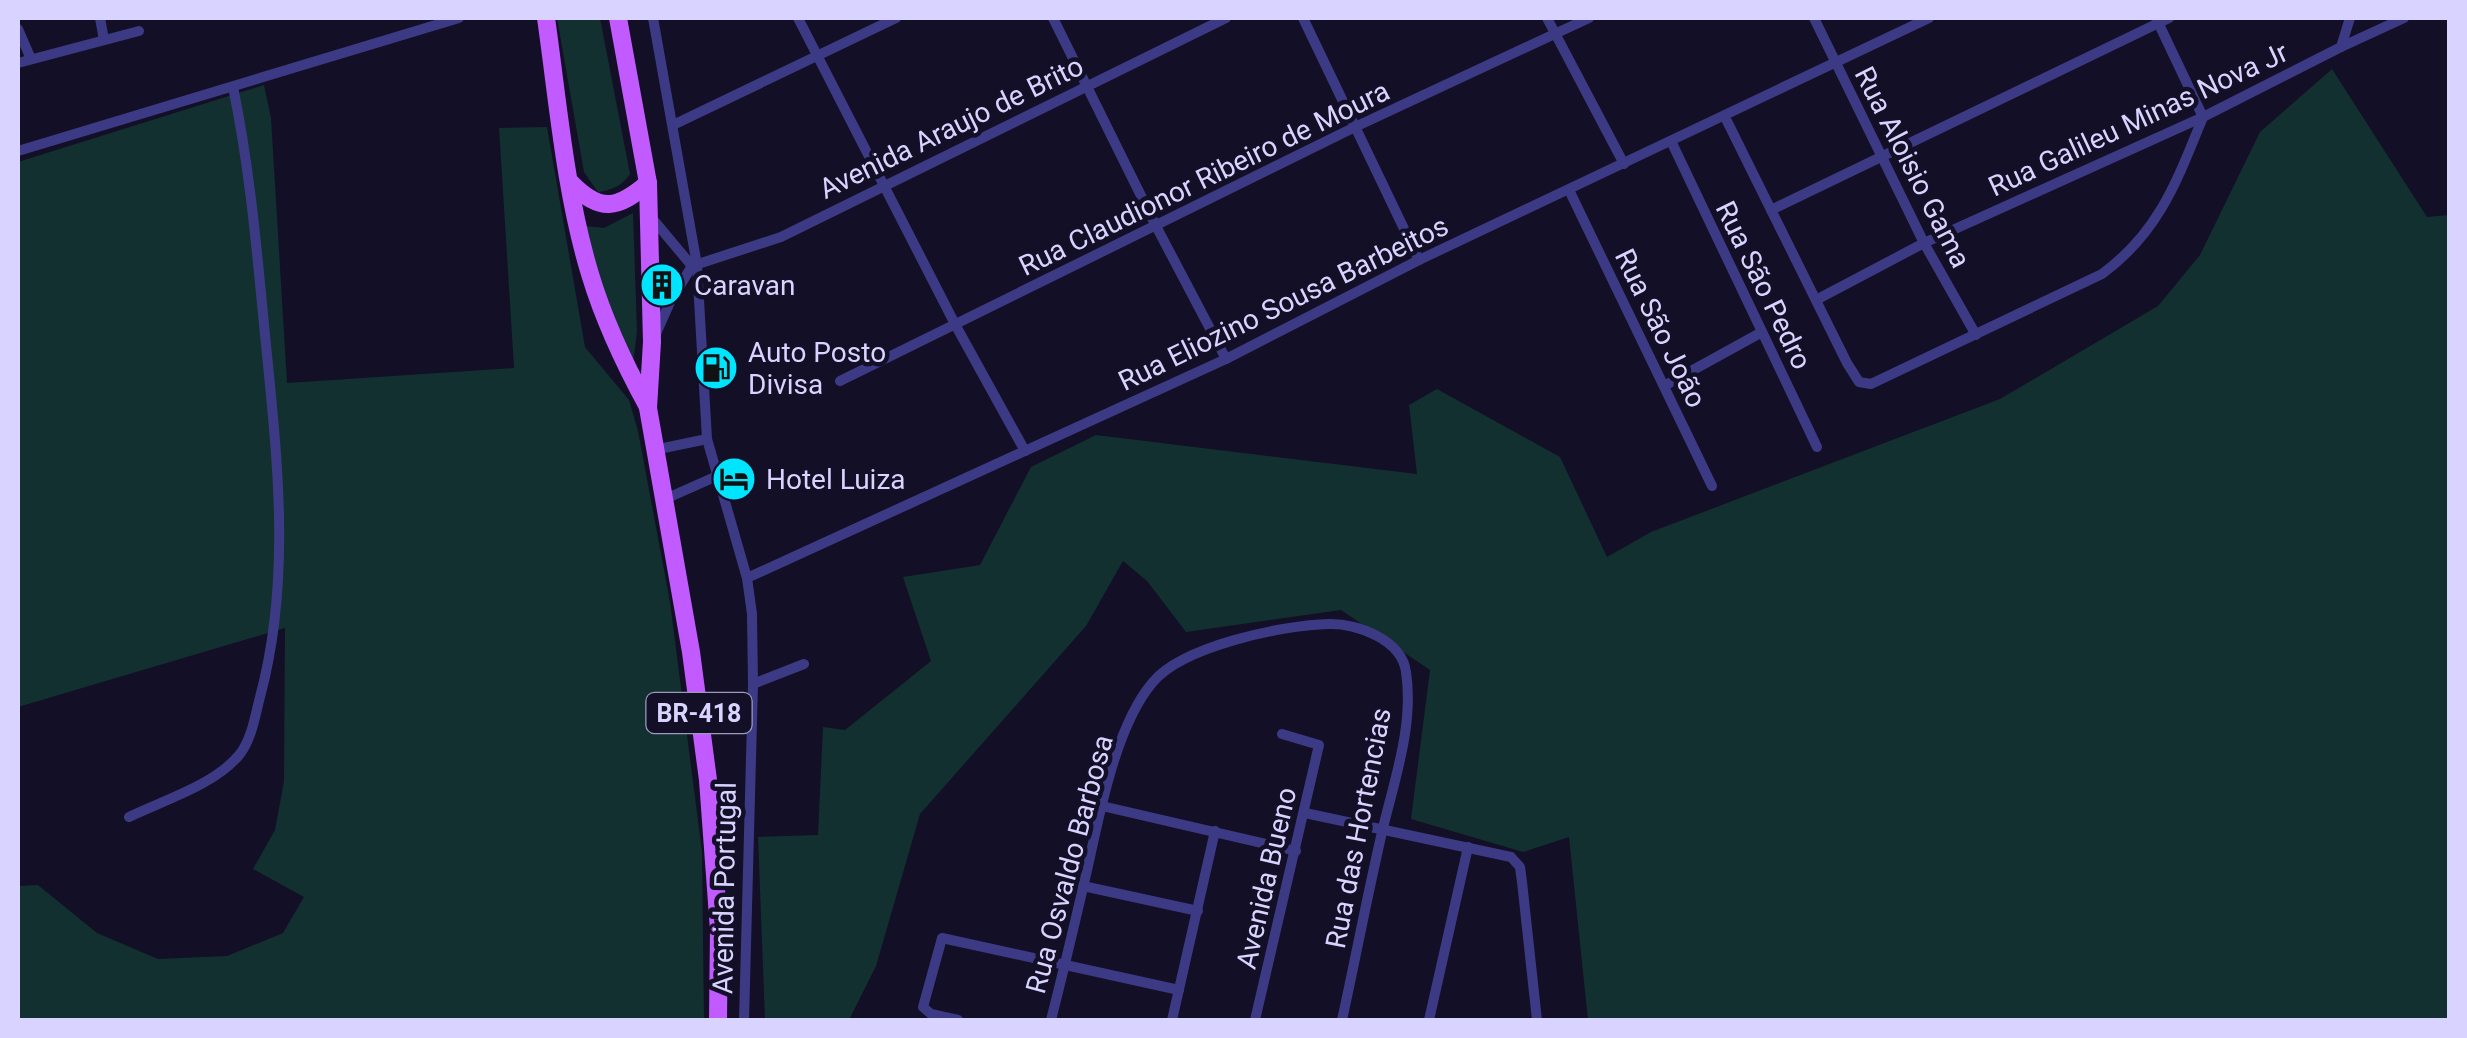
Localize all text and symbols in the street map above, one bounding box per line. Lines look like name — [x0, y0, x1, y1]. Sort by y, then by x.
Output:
street label: Rua Galileu Minas Nova Jr — [1983, 35, 2294, 203]
street label: Avenida Araujo de Brito — [814, 49, 1089, 206]
street label: Rua Aloisio Gama — [1848, 61, 1977, 273]
street label: Rua Claudionor Ribeiro de Moura — [1014, 74, 1395, 283]
street label: Rua São Pedro — [1709, 196, 1818, 375]
street label: Rua Eliozino Sousa Barbeitos — [1113, 209, 1453, 398]
street label: Rua São João — [1608, 244, 1713, 413]
building icon: Caravan — [639, 262, 685, 308]
place label: Caravan — [694, 269, 795, 302]
place label: Auto Posto Divisa — [748, 336, 886, 401]
fuel station icon: Auto Posto Divisa — [693, 345, 739, 391]
hotel icon: Hotel Luiza — [711, 456, 757, 502]
place label: Hotel Luiza — [766, 463, 906, 496]
road number: BR-418 — [646, 693, 752, 733]
street label: Rua das Hortencias — [1319, 705, 1398, 951]
street label: Rua Osvaldo Barbosa — [1019, 731, 1120, 997]
street label: Avenida Portugal — [706, 782, 743, 994]
street label: Avenida Bueno — [1230, 784, 1303, 972]

